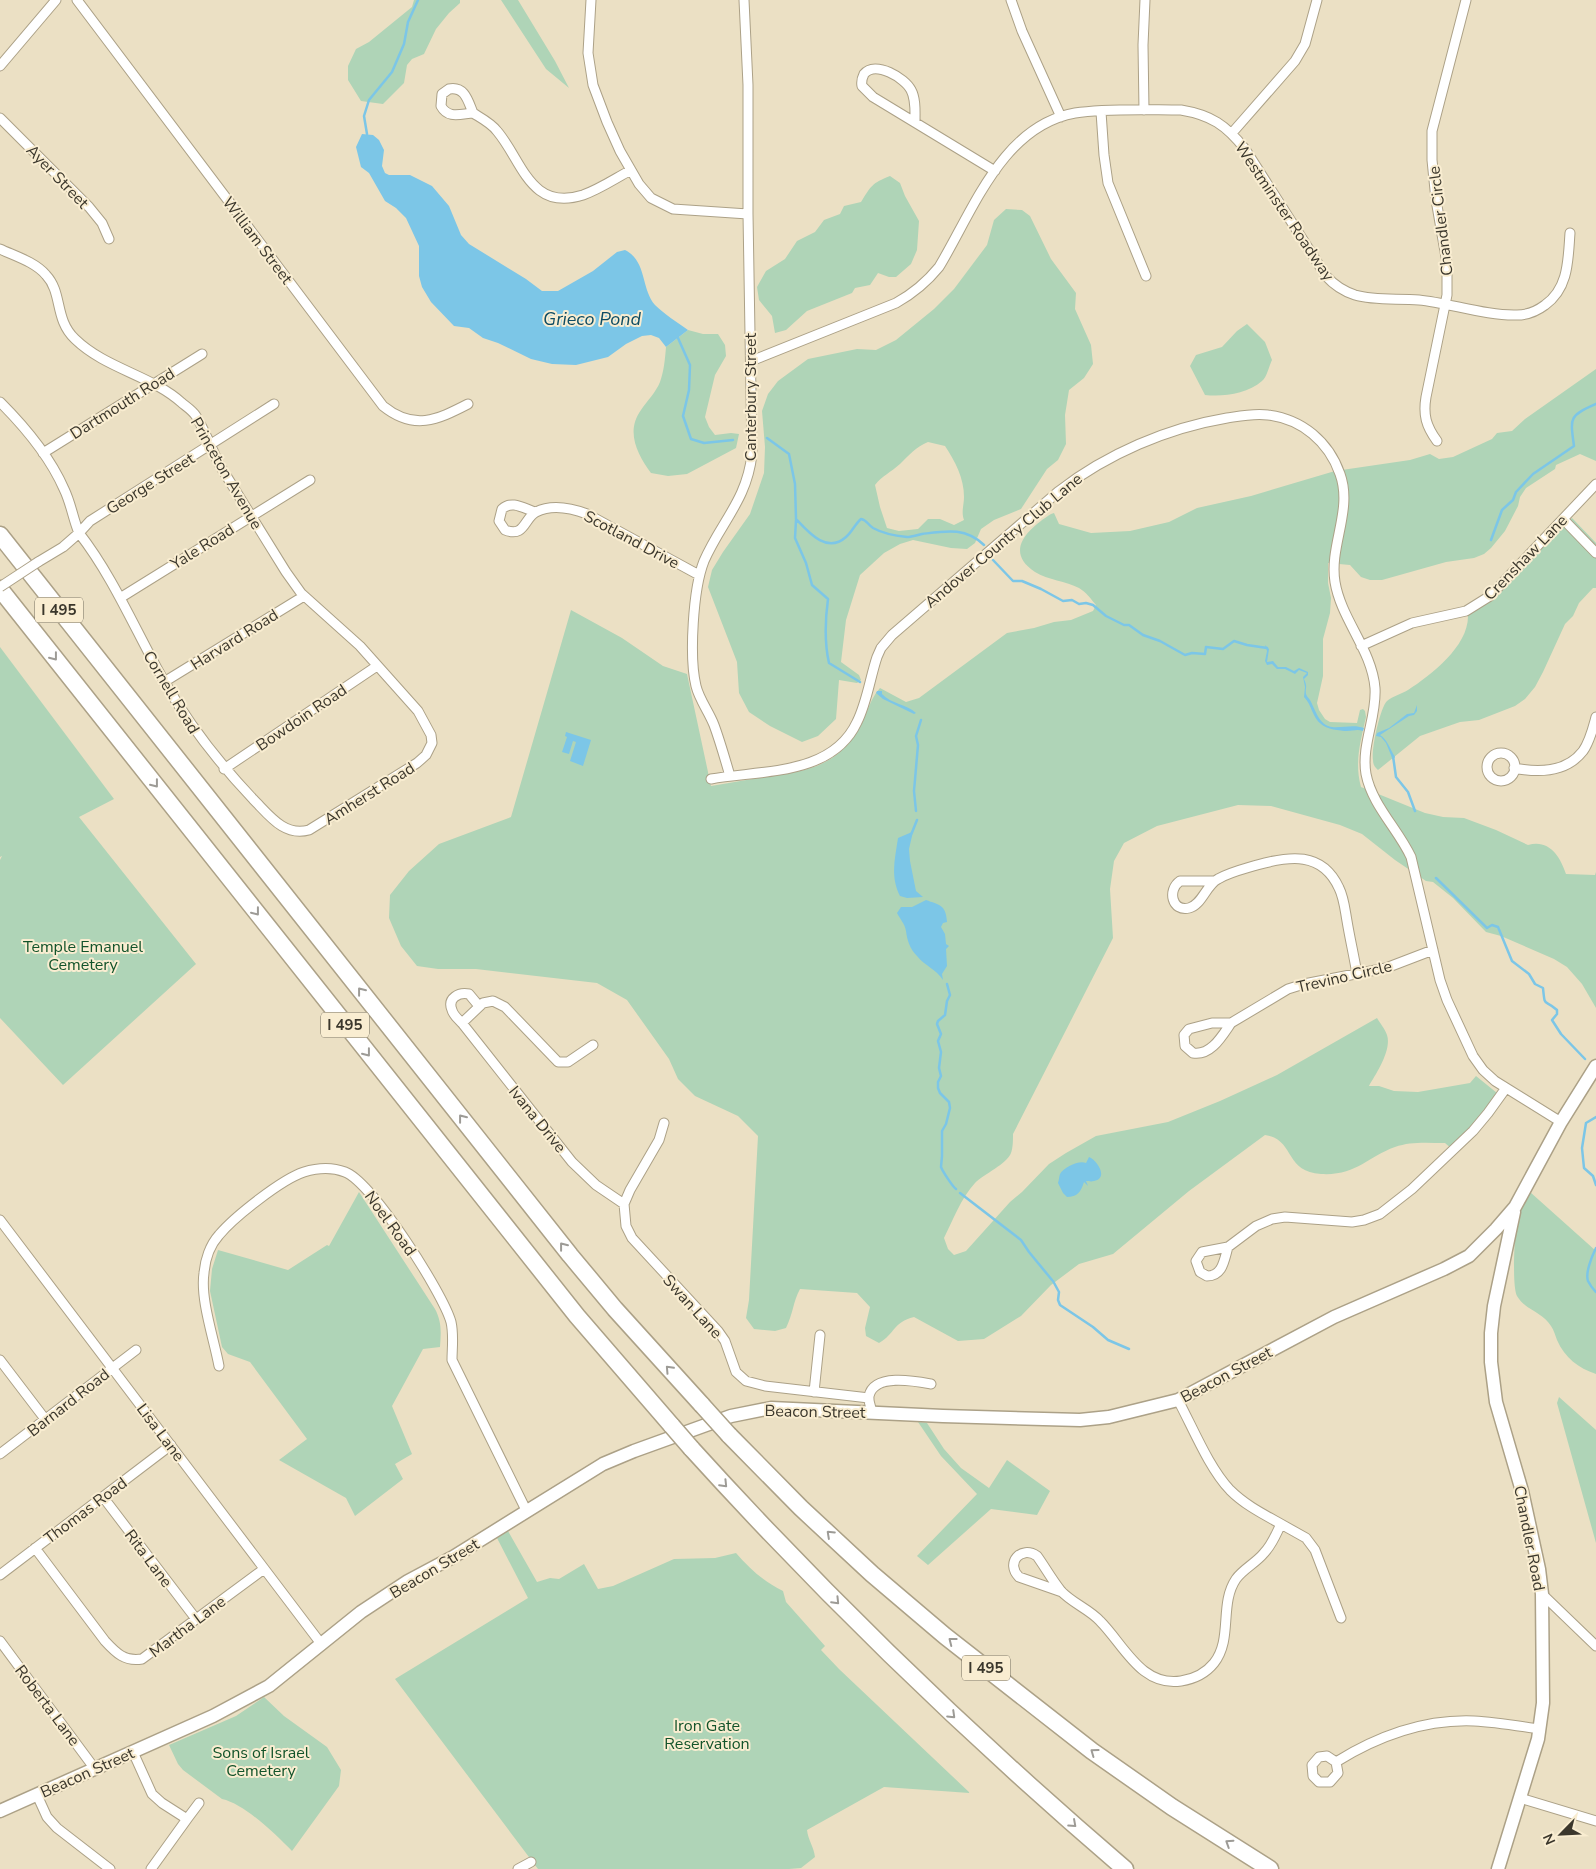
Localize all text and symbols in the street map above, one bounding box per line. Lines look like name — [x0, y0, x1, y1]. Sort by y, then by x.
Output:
street label: Westminster Roadway — [1229, 138, 1339, 286]
street label: Ayer Street — [21, 140, 94, 214]
street label: Chandler Circle — [1423, 165, 1459, 277]
street label: William Street — [217, 192, 298, 289]
water label: Grieco Pond — [543, 307, 641, 331]
street label: Canterbury Street — [740, 332, 762, 461]
street label: Dartmouth Road — [66, 363, 179, 445]
street label: Princeton Avenue — [185, 413, 267, 534]
street label: George Street — [102, 448, 199, 520]
street label: Andover Country Club Lane — [920, 468, 1087, 613]
street label: Scotland Drive — [580, 505, 683, 574]
street label: Crenshaw Lane — [1479, 510, 1572, 605]
street label: Yale Road — [166, 519, 239, 576]
road number: I 495 — [35, 598, 83, 622]
street label: Harvard Road — [186, 604, 283, 676]
street label: Cornell Road — [138, 647, 205, 738]
one-way arrow — [48, 651, 56, 660]
street label: Bowdoin Road — [252, 679, 351, 756]
street label: Amherst Road — [320, 757, 419, 831]
one-way arrow — [149, 778, 157, 787]
one-way arrow — [250, 906, 259, 915]
park label: Temple Emanuel Cemetery — [23, 936, 143, 976]
street label: Trevino Circle — [1294, 955, 1394, 999]
one-way arrow — [359, 988, 367, 997]
road number: I 495 — [321, 1012, 369, 1038]
one-way arrow — [362, 1047, 370, 1056]
street label: Ivana Drive — [503, 1082, 571, 1158]
one-way arrow — [459, 1115, 468, 1124]
street label: Noel Road — [359, 1187, 421, 1261]
one-way arrow — [561, 1243, 569, 1252]
street label: Swan Lane — [657, 1270, 727, 1344]
street label: Beacon Street — [1177, 1341, 1276, 1408]
street label: Barnard Road — [23, 1364, 114, 1442]
one-way arrow — [666, 1366, 675, 1375]
street label: Lisa Lane — [131, 1399, 189, 1466]
street label: Beacon Street — [764, 1400, 866, 1424]
street label: Thomas Road — [40, 1472, 132, 1549]
one-way arrow — [718, 1478, 727, 1487]
street label: Chandler Road — [1508, 1484, 1550, 1593]
street label: Rita Lane — [119, 1525, 177, 1592]
one-way arrow — [826, 1531, 835, 1540]
street label: Beacon Street — [386, 1533, 484, 1604]
street label: Martha Lane — [145, 1591, 230, 1663]
one-way arrow — [830, 1596, 839, 1605]
one-way arrow — [949, 1639, 958, 1647]
road number: I 495 — [962, 1656, 1010, 1680]
street label: Roberta Lane — [9, 1660, 85, 1751]
one-way arrow — [947, 1709, 956, 1718]
park label: Iron Gate Reservation — [664, 1715, 750, 1755]
street label: Beacon Street — [37, 1742, 138, 1803]
park label: Sons of Israel Cemetery — [212, 1742, 310, 1782]
one-way arrow — [1090, 1749, 1100, 1758]
north arrow — [1536, 1809, 1586, 1859]
one-way arrow — [1067, 1818, 1076, 1827]
text: N — [1539, 1830, 1560, 1848]
one-way arrow — [1225, 1839, 1234, 1849]

